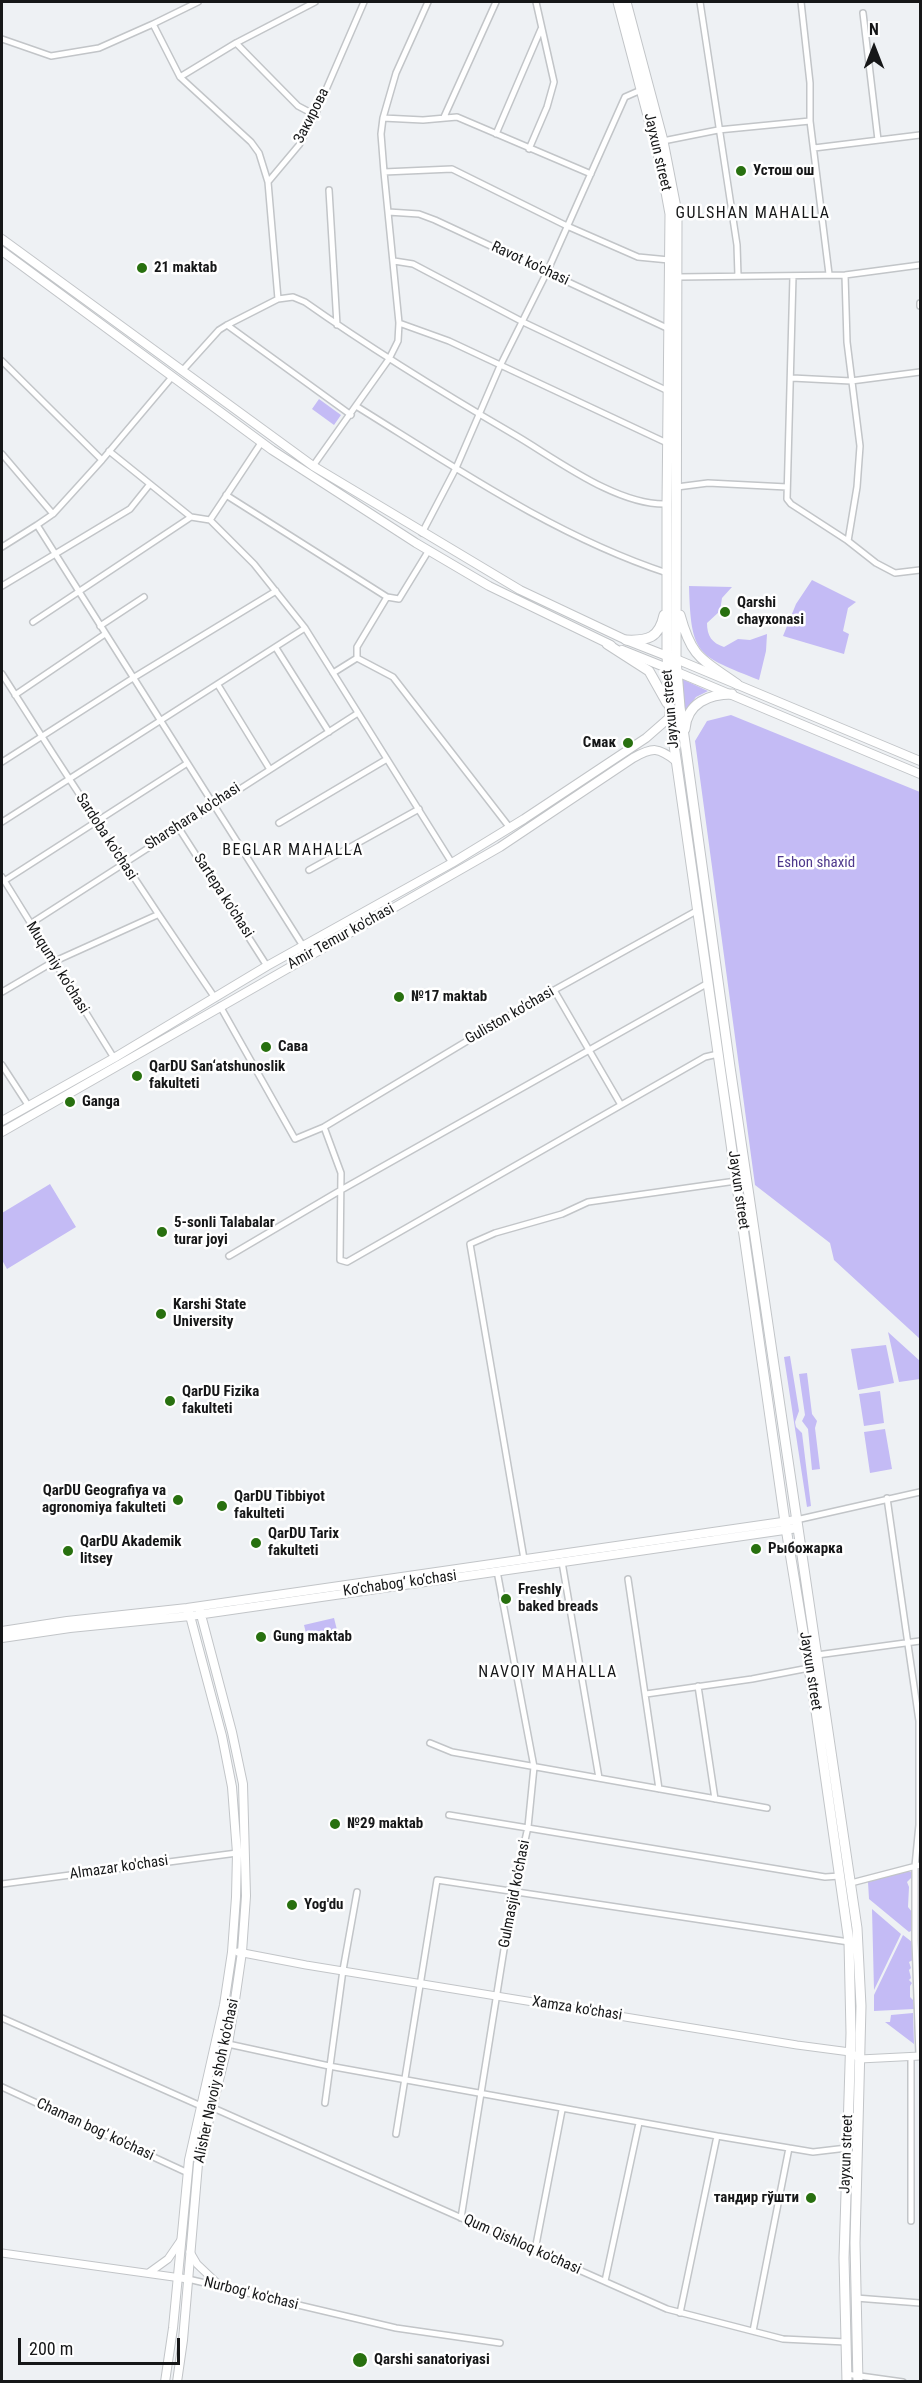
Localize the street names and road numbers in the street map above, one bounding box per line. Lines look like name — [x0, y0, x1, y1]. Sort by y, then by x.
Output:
street label: Закирова — [290, 85, 334, 147]
street label: Jayxun street — [639, 111, 675, 193]
street label: Ravot ko'chasi — [488, 238, 572, 290]
street label: Jayxun street — [659, 669, 683, 749]
street label: Sharshara ko'chasi — [142, 779, 244, 855]
street label: Sardoba ko'chasi — [71, 790, 141, 884]
street label: Sartepa ko'chasi — [189, 851, 257, 941]
street label: Amir Temur ko'chasi — [285, 900, 397, 974]
street label: Muqumiy ko'chasi — [22, 919, 92, 1017]
street label: Guliston ko'chasi — [462, 983, 558, 1049]
street label: Jayxun street — [724, 1149, 752, 1231]
street label: Ko‘chabog‘ ko‘chasi — [342, 1567, 458, 1601]
street label: Jayxun street — [795, 1630, 825, 1712]
street label: Gulmasjid ko'chasi — [496, 1838, 534, 1950]
street label: Almazar ko'chasi — [68, 1852, 170, 1884]
street label: Xamza ko'chasi — [531, 1993, 623, 2025]
street label: Alisher Navoiy shoh ko'chasi — [191, 1997, 243, 2165]
street label: Chaman bog' ko'chasi — [33, 2095, 157, 2165]
street label: Jayxun street — [837, 2114, 857, 2194]
street label: Qum Qishloq ko'chasi — [461, 2211, 583, 2279]
street label: Nurbog' ko'chasi — [202, 2274, 300, 2314]

